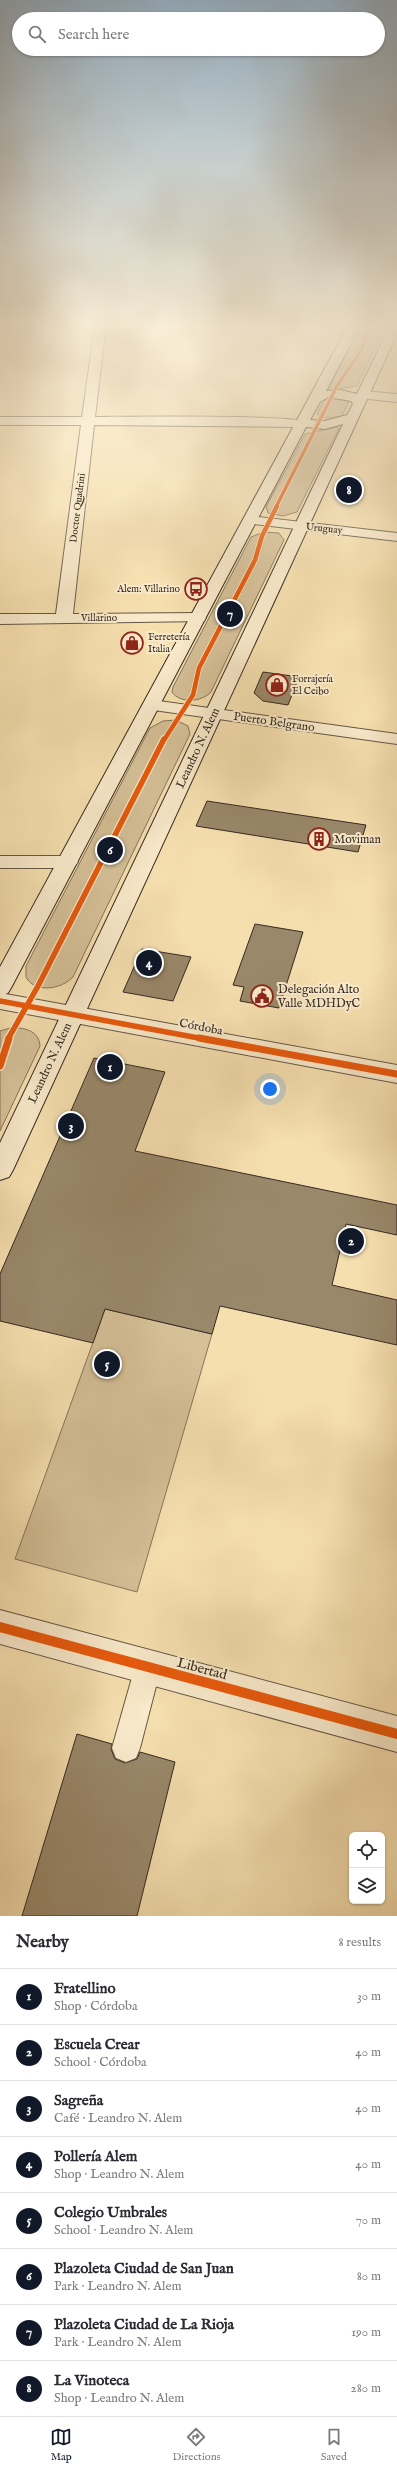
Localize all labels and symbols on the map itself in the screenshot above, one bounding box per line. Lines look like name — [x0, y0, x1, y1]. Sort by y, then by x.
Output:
street label: Doctor Quadrini — [67, 472, 89, 543]
pin: 8 — [336, 475, 362, 505]
street label: Uruguay — [305, 521, 343, 537]
bus stop icon: Alem: Villarino — [183, 576, 209, 602]
place label: Alem: Villarino — [116, 583, 181, 596]
pin: 7 — [217, 599, 243, 629]
street label: Villarino — [80, 612, 118, 625]
shop icon: Ferretería Italia — [119, 630, 145, 656]
place label: Ferretería Italia — [148, 631, 190, 656]
shop icon: Forrajería El Ceibo — [264, 672, 290, 698]
place label: Forrajería El Ceibo — [292, 673, 334, 698]
street label: Leandro N. Alem — [173, 705, 223, 791]
street label: Puerto Belgrano — [232, 709, 316, 735]
building icon: Moviman — [306, 826, 332, 852]
place label: Moviman — [334, 832, 382, 847]
pin: 6 — [97, 835, 123, 865]
pin: 4 — [136, 948, 162, 978]
place label: Delegación Alto Valle MDHDyC — [277, 982, 361, 1011]
public building icon: Delegación Alto Valle MDHDyC — [249, 983, 275, 1009]
street label: Córdoba — [178, 1015, 225, 1039]
street label: Leandro N. Alem — [25, 1020, 75, 1106]
pin: 1 — [97, 1052, 123, 1082]
your location — [260, 1079, 280, 1099]
pin: 3 — [58, 1111, 84, 1141]
pin: 2 — [338, 1226, 364, 1256]
pin: 5 — [94, 1349, 120, 1379]
street label: Libertad — [175, 1654, 229, 1684]

